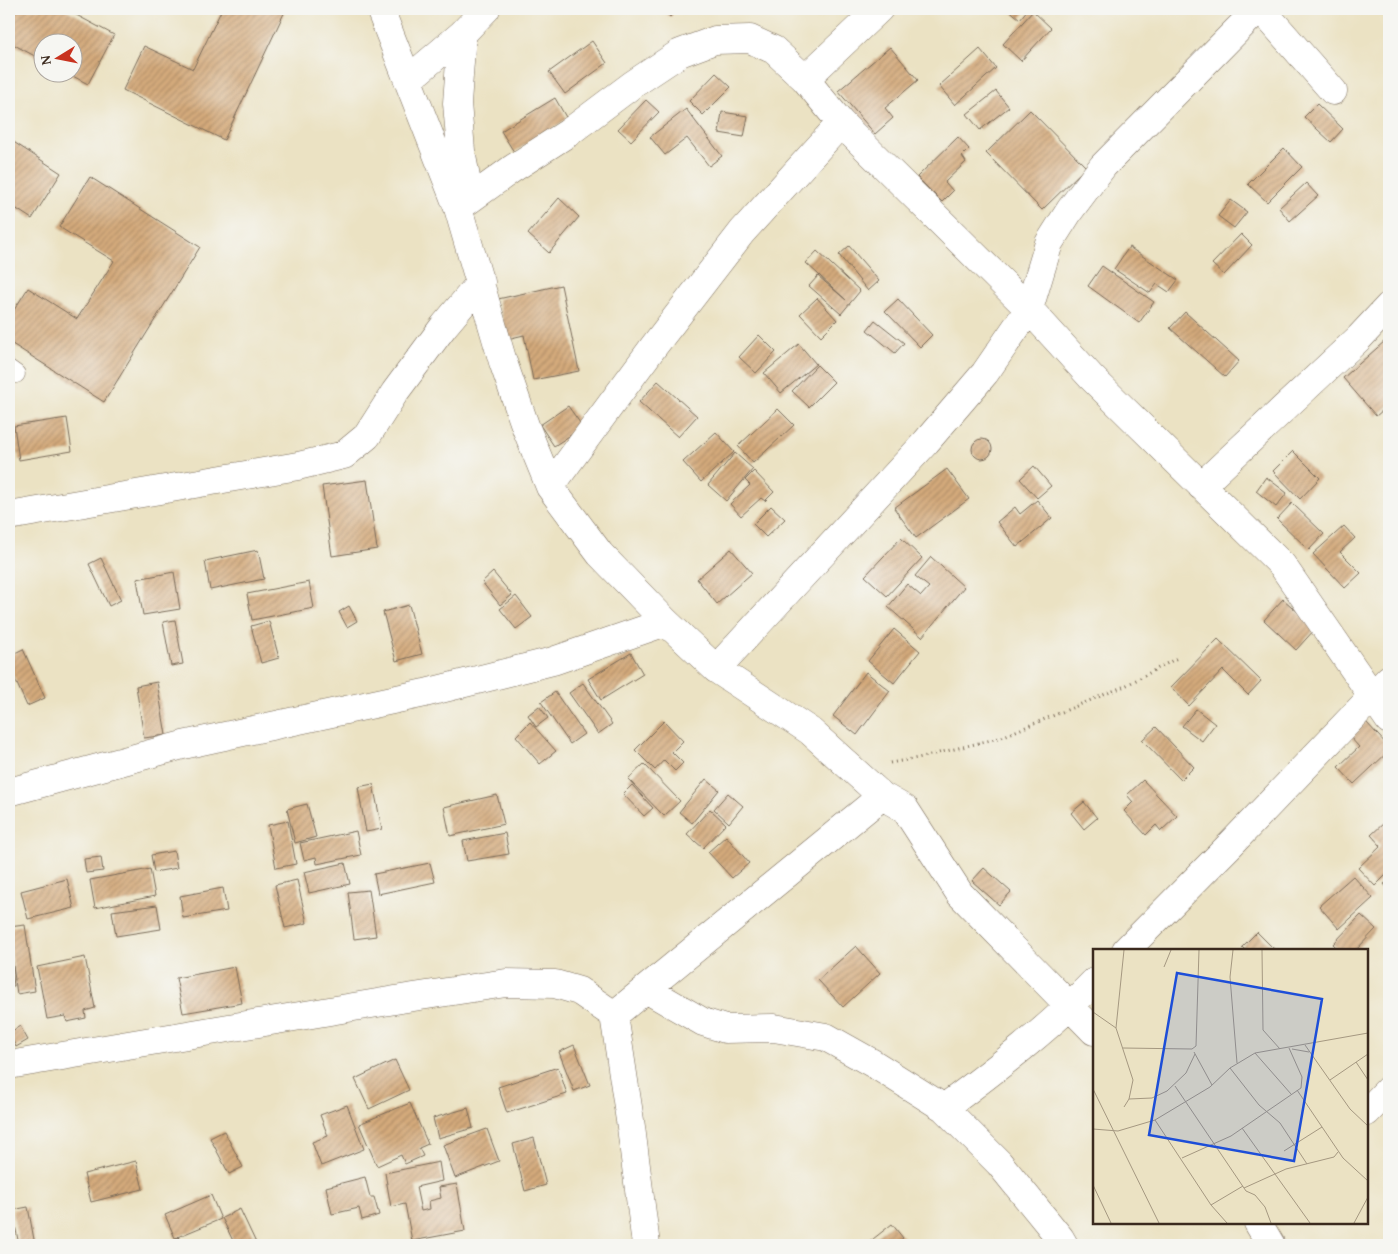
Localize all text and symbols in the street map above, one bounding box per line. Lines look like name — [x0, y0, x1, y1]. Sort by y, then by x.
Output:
north arrow — [32, 32, 82, 82]
text: N — [34, 53, 56, 67]
inset map — [1093, 949, 1368, 1224]

